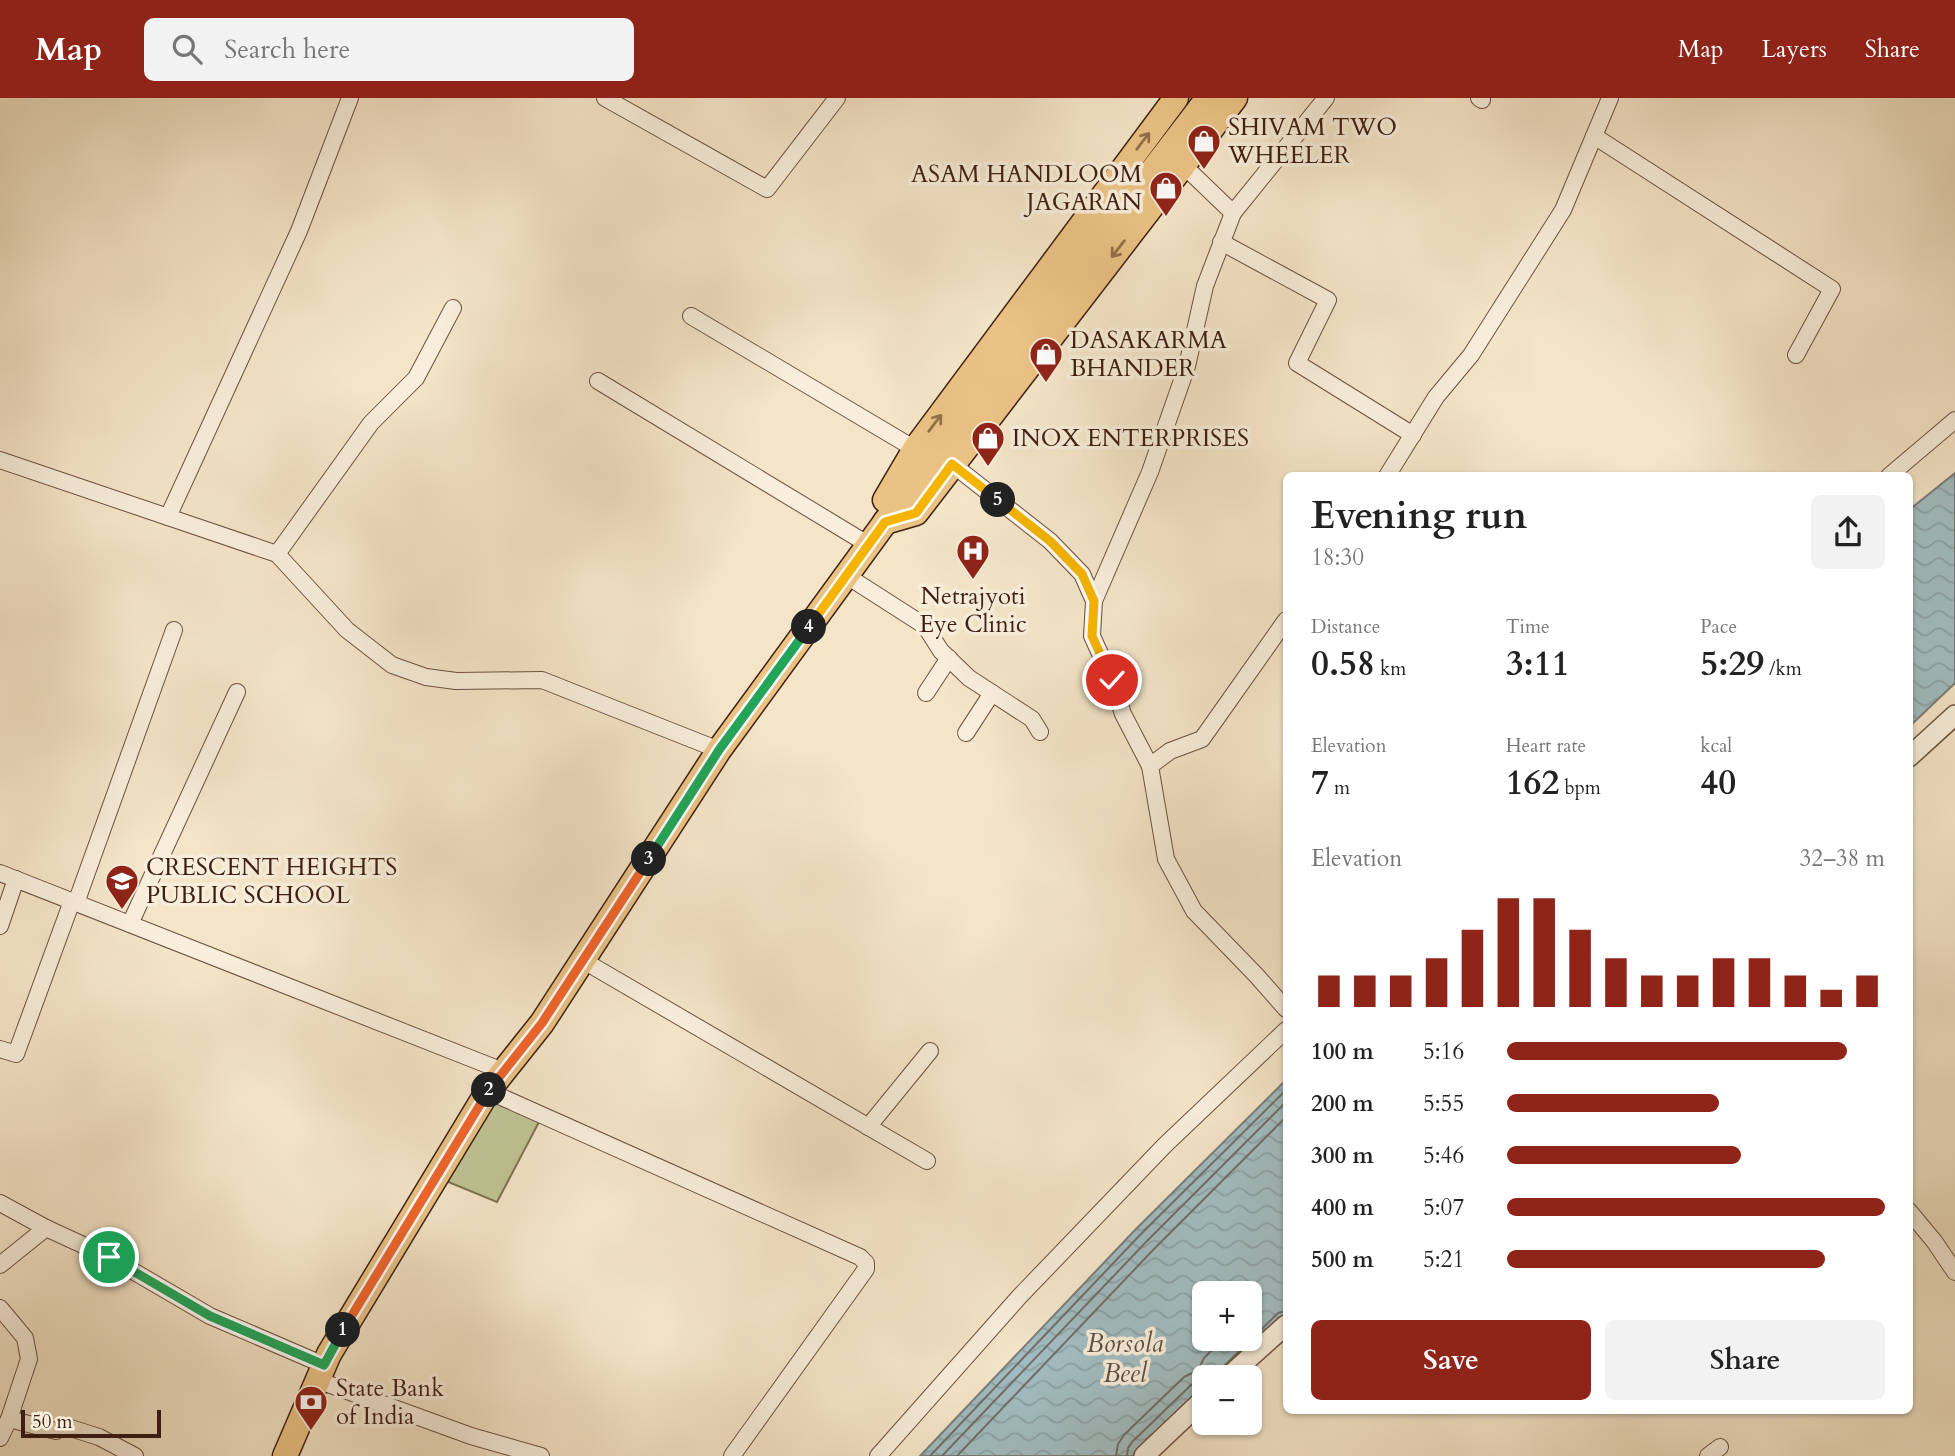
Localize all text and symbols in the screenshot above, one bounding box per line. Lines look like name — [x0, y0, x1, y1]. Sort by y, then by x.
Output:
search box — [144, 18, 634, 81]
text: Map — [35, 27, 102, 72]
icon: search — [168, 30, 206, 68]
text: Search here — [224, 32, 350, 67]
text: Map — [1678, 33, 1724, 66]
text: Layers — [1762, 33, 1827, 66]
text: Share — [1865, 33, 1920, 66]
place label: SHIVAM TWO WHEELER — [1227, 111, 1397, 172]
shop icon: SHIVAM TWO WHEELER — [1185, 122, 1223, 171]
one-way arrow — [1135, 132, 1150, 151]
place label: ASAM HANDLOOM JAGARAN — [911, 158, 1143, 219]
shop icon: ASAM HANDLOOM JAGARAN — [1147, 169, 1185, 218]
one-way arrow — [1111, 239, 1126, 258]
place label: DASAKARMA BHANDER — [1070, 324, 1228, 385]
shop icon: DASAKARMA BHANDER — [1027, 335, 1065, 384]
one-way arrow — [927, 414, 942, 432]
shop icon: INOX ENTERPRISES — [969, 419, 1007, 468]
place label: INOX ENTERPRISES — [1012, 422, 1249, 455]
pin: 5 — [981, 482, 1016, 518]
text: 5 — [993, 486, 1002, 512]
text: Evening run — [1311, 490, 1527, 542]
button: share — [1811, 495, 1885, 569]
hospital icon: Netrajyoti Eye Clinic — [954, 532, 992, 581]
text: 18:30 — [1311, 542, 1364, 573]
place label: Netrajyoti Eye Clinic — [919, 580, 1027, 641]
pin: 4 — [792, 610, 826, 644]
text: 4 — [804, 613, 813, 639]
text: Distance — [1311, 614, 1380, 640]
text: Time — [1506, 614, 1550, 640]
text: Pace — [1700, 614, 1737, 640]
text: 0.58 — [1311, 640, 1375, 688]
text: 3:11 — [1506, 640, 1570, 688]
text: 5:29 — [1700, 640, 1764, 688]
pin — [1082, 650, 1142, 710]
text: km — [1375, 656, 1406, 682]
text: /km — [1764, 656, 1802, 682]
icon: check — [1093, 661, 1131, 699]
text: Elevation — [1311, 733, 1386, 759]
text: Heart rate — [1506, 733, 1586, 759]
text: kcal — [1700, 733, 1732, 759]
text: 7 — [1311, 759, 1329, 807]
text: 162 — [1506, 759, 1559, 807]
text: 40 — [1700, 759, 1736, 807]
text: m — [1329, 775, 1350, 801]
text: bpm — [1559, 775, 1601, 801]
pin: 3 — [632, 842, 666, 876]
text: Elevation — [1311, 843, 1402, 874]
text: 32–38 m — [1800, 843, 1885, 874]
text: 3 — [644, 845, 653, 871]
place label: CRESCENT HEIGHTS PUBLIC SCHOOL — [146, 851, 397, 912]
school or university icon: CRESCENT HEIGHTS PUBLIC SCHOOL — [103, 862, 141, 911]
text: 100 m — [1311, 1036, 1374, 1067]
text: 5:16 — [1423, 1036, 1464, 1067]
pin: 2 — [472, 1072, 506, 1108]
text: 2 — [484, 1076, 493, 1102]
text: 200 m — [1311, 1088, 1374, 1119]
text: 5:55 — [1423, 1088, 1464, 1119]
text: 300 m — [1311, 1140, 1374, 1171]
text: 5:46 — [1423, 1140, 1464, 1171]
text: 400 m — [1311, 1192, 1374, 1223]
text: 5:07 — [1423, 1192, 1464, 1223]
pin — [79, 1227, 139, 1287]
icon: arrive — [90, 1238, 128, 1276]
text: 500 m — [1311, 1244, 1374, 1275]
text: 5:21 — [1423, 1244, 1464, 1275]
map controls — [1192, 1281, 1262, 1435]
button: + — [1192, 1281, 1262, 1351]
pin: 1 — [326, 1312, 360, 1348]
text: 1 — [338, 1316, 347, 1342]
button: Save — [1311, 1320, 1591, 1400]
button: Share — [1605, 1320, 1885, 1400]
water label: Borsola Beel — [1087, 1326, 1164, 1391]
button: − — [1192, 1365, 1262, 1435]
place label: State Bank of India — [336, 1372, 444, 1433]
bank icon: State Bank of India — [292, 1383, 330, 1432]
scale bar — [21, 1407, 161, 1439]
text: 50 m — [32, 1409, 73, 1435]

